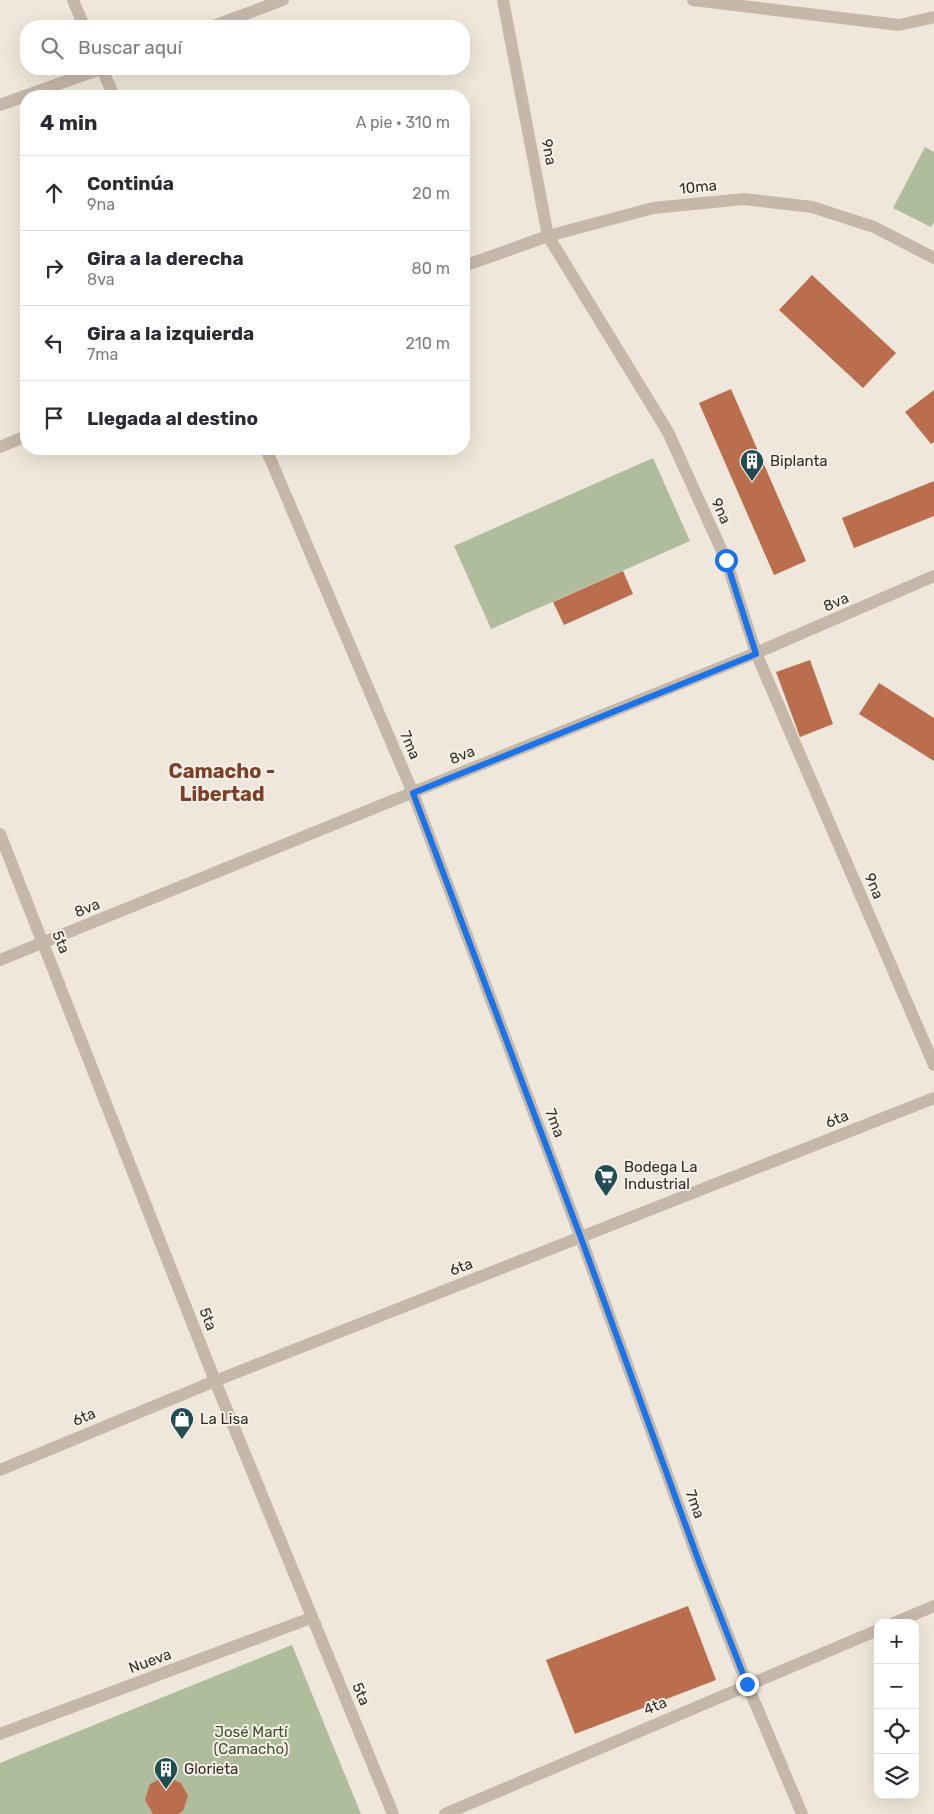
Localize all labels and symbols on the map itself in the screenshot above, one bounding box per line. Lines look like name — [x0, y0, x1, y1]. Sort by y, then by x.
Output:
street label: 9na — [538, 137, 560, 167]
street label: 10ma — [678, 176, 718, 198]
building icon: Biplanta — [739, 448, 765, 482]
place label: Biplanta — [770, 452, 828, 470]
street label: 9na — [707, 495, 735, 527]
route start — [715, 549, 738, 572]
street label: 8va — [821, 589, 851, 615]
street label: 7ma — [396, 728, 424, 762]
street label: 8va — [447, 742, 477, 768]
district label: Camacho - Libertad — [169, 759, 275, 806]
street label: 9na — [861, 870, 887, 902]
street label: 8va — [72, 895, 102, 921]
street label: 5ta — [48, 928, 74, 956]
street label: 7ma — [541, 1106, 569, 1140]
street label: 6ta — [823, 1106, 851, 1132]
place label: Bodega La Industrial — [624, 1158, 698, 1193]
supermarket icon: Bodega La Industrial — [593, 1163, 619, 1197]
street label: 6ta — [447, 1254, 475, 1280]
street label: 5ta — [195, 1305, 221, 1333]
street label: 6ta — [70, 1404, 98, 1430]
shop icon: La Lisa — [169, 1406, 195, 1440]
place label: La Lisa — [200, 1410, 248, 1428]
street label: 7ma — [682, 1487, 708, 1521]
street label: Nueva — [126, 1645, 174, 1677]
route end — [736, 1673, 759, 1696]
street label: 5ta — [348, 1680, 374, 1708]
street label: 4ta — [641, 1693, 669, 1719]
park label: José Martí (Camacho) — [214, 1723, 289, 1758]
building icon: Glorieta — [153, 1756, 179, 1790]
place label: Glorieta — [184, 1760, 238, 1778]

